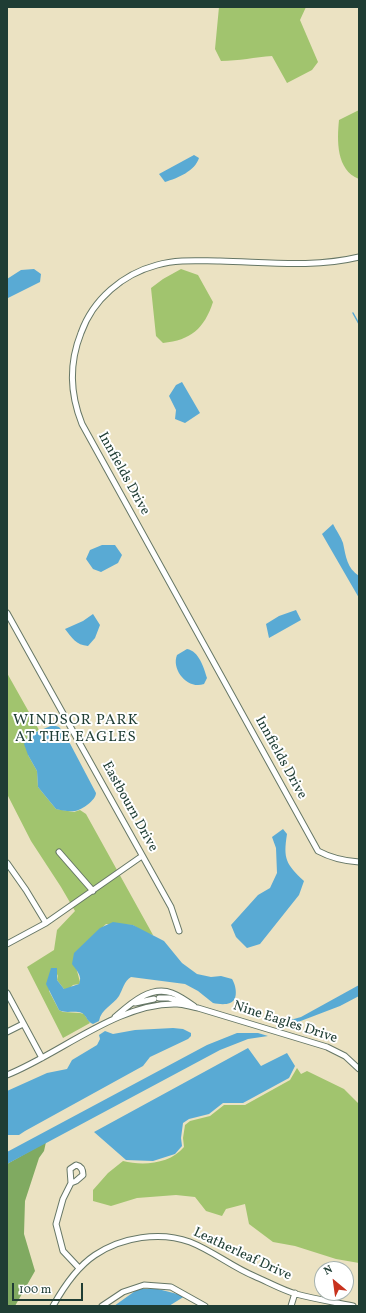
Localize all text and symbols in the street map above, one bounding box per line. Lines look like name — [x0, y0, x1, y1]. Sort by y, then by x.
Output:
street label: Innfields Drive — [93, 430, 153, 518]
district label: WINDSOR PARK AT THE EAGLES — [13, 712, 139, 747]
street label: Innfields Drive — [250, 714, 310, 802]
street label: Eastbourn Drive — [97, 759, 161, 855]
street label: Nine Eagles Drive — [231, 998, 339, 1048]
street label: Leatherleaf Drive — [190, 1225, 294, 1285]
north arrow — [314, 1261, 354, 1301]
text: N — [321, 1262, 336, 1279]
scale bar — [14, 1275, 85, 1301]
text: 100 m — [19, 1282, 51, 1298]

